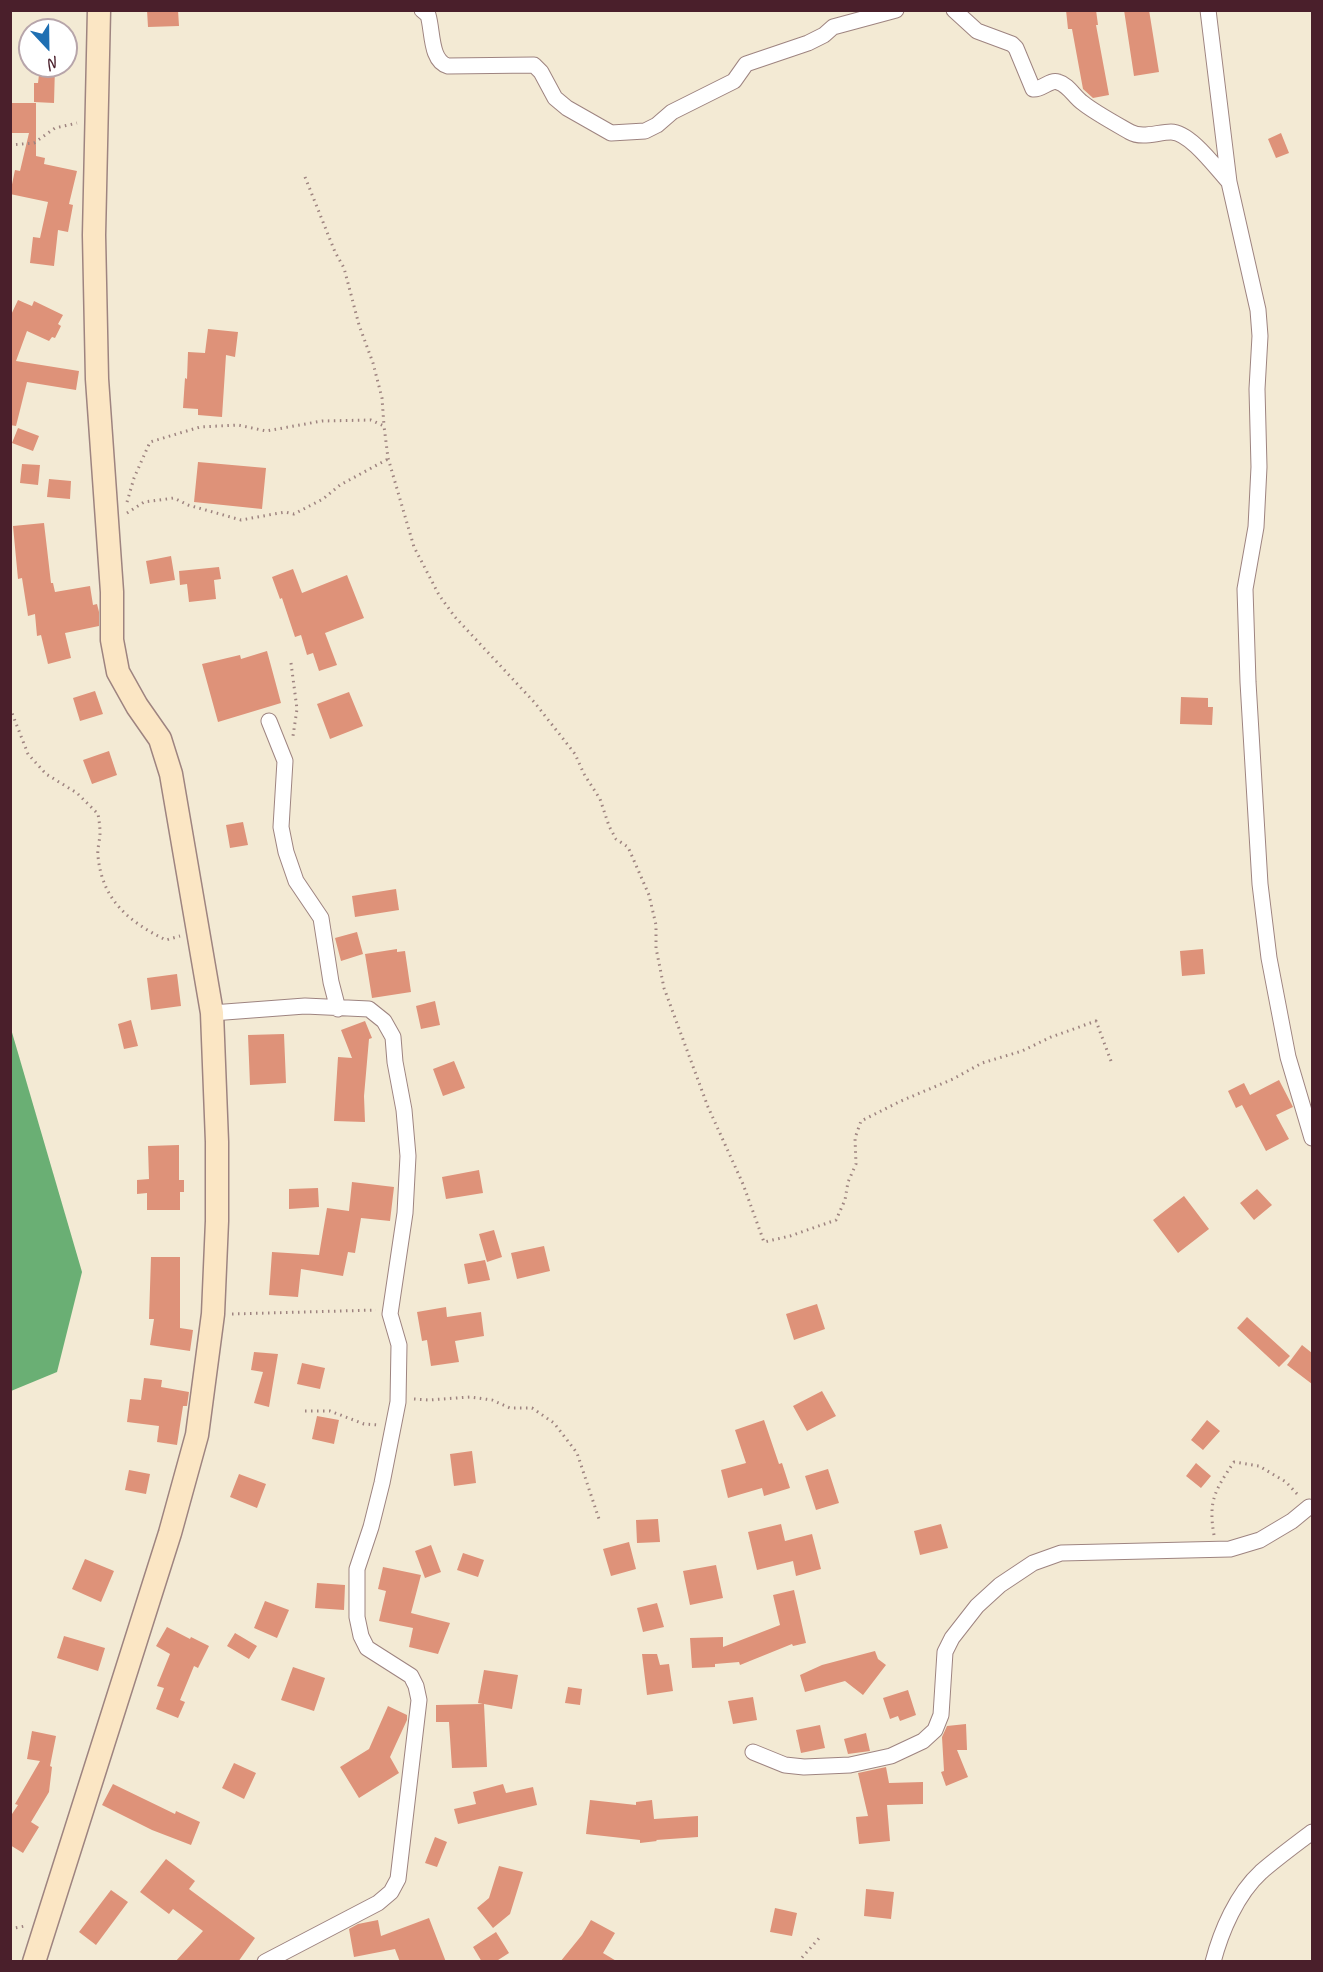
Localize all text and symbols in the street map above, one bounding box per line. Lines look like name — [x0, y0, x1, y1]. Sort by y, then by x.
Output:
north arrow — [18, 18, 78, 78]
text: N — [46, 52, 62, 74]

